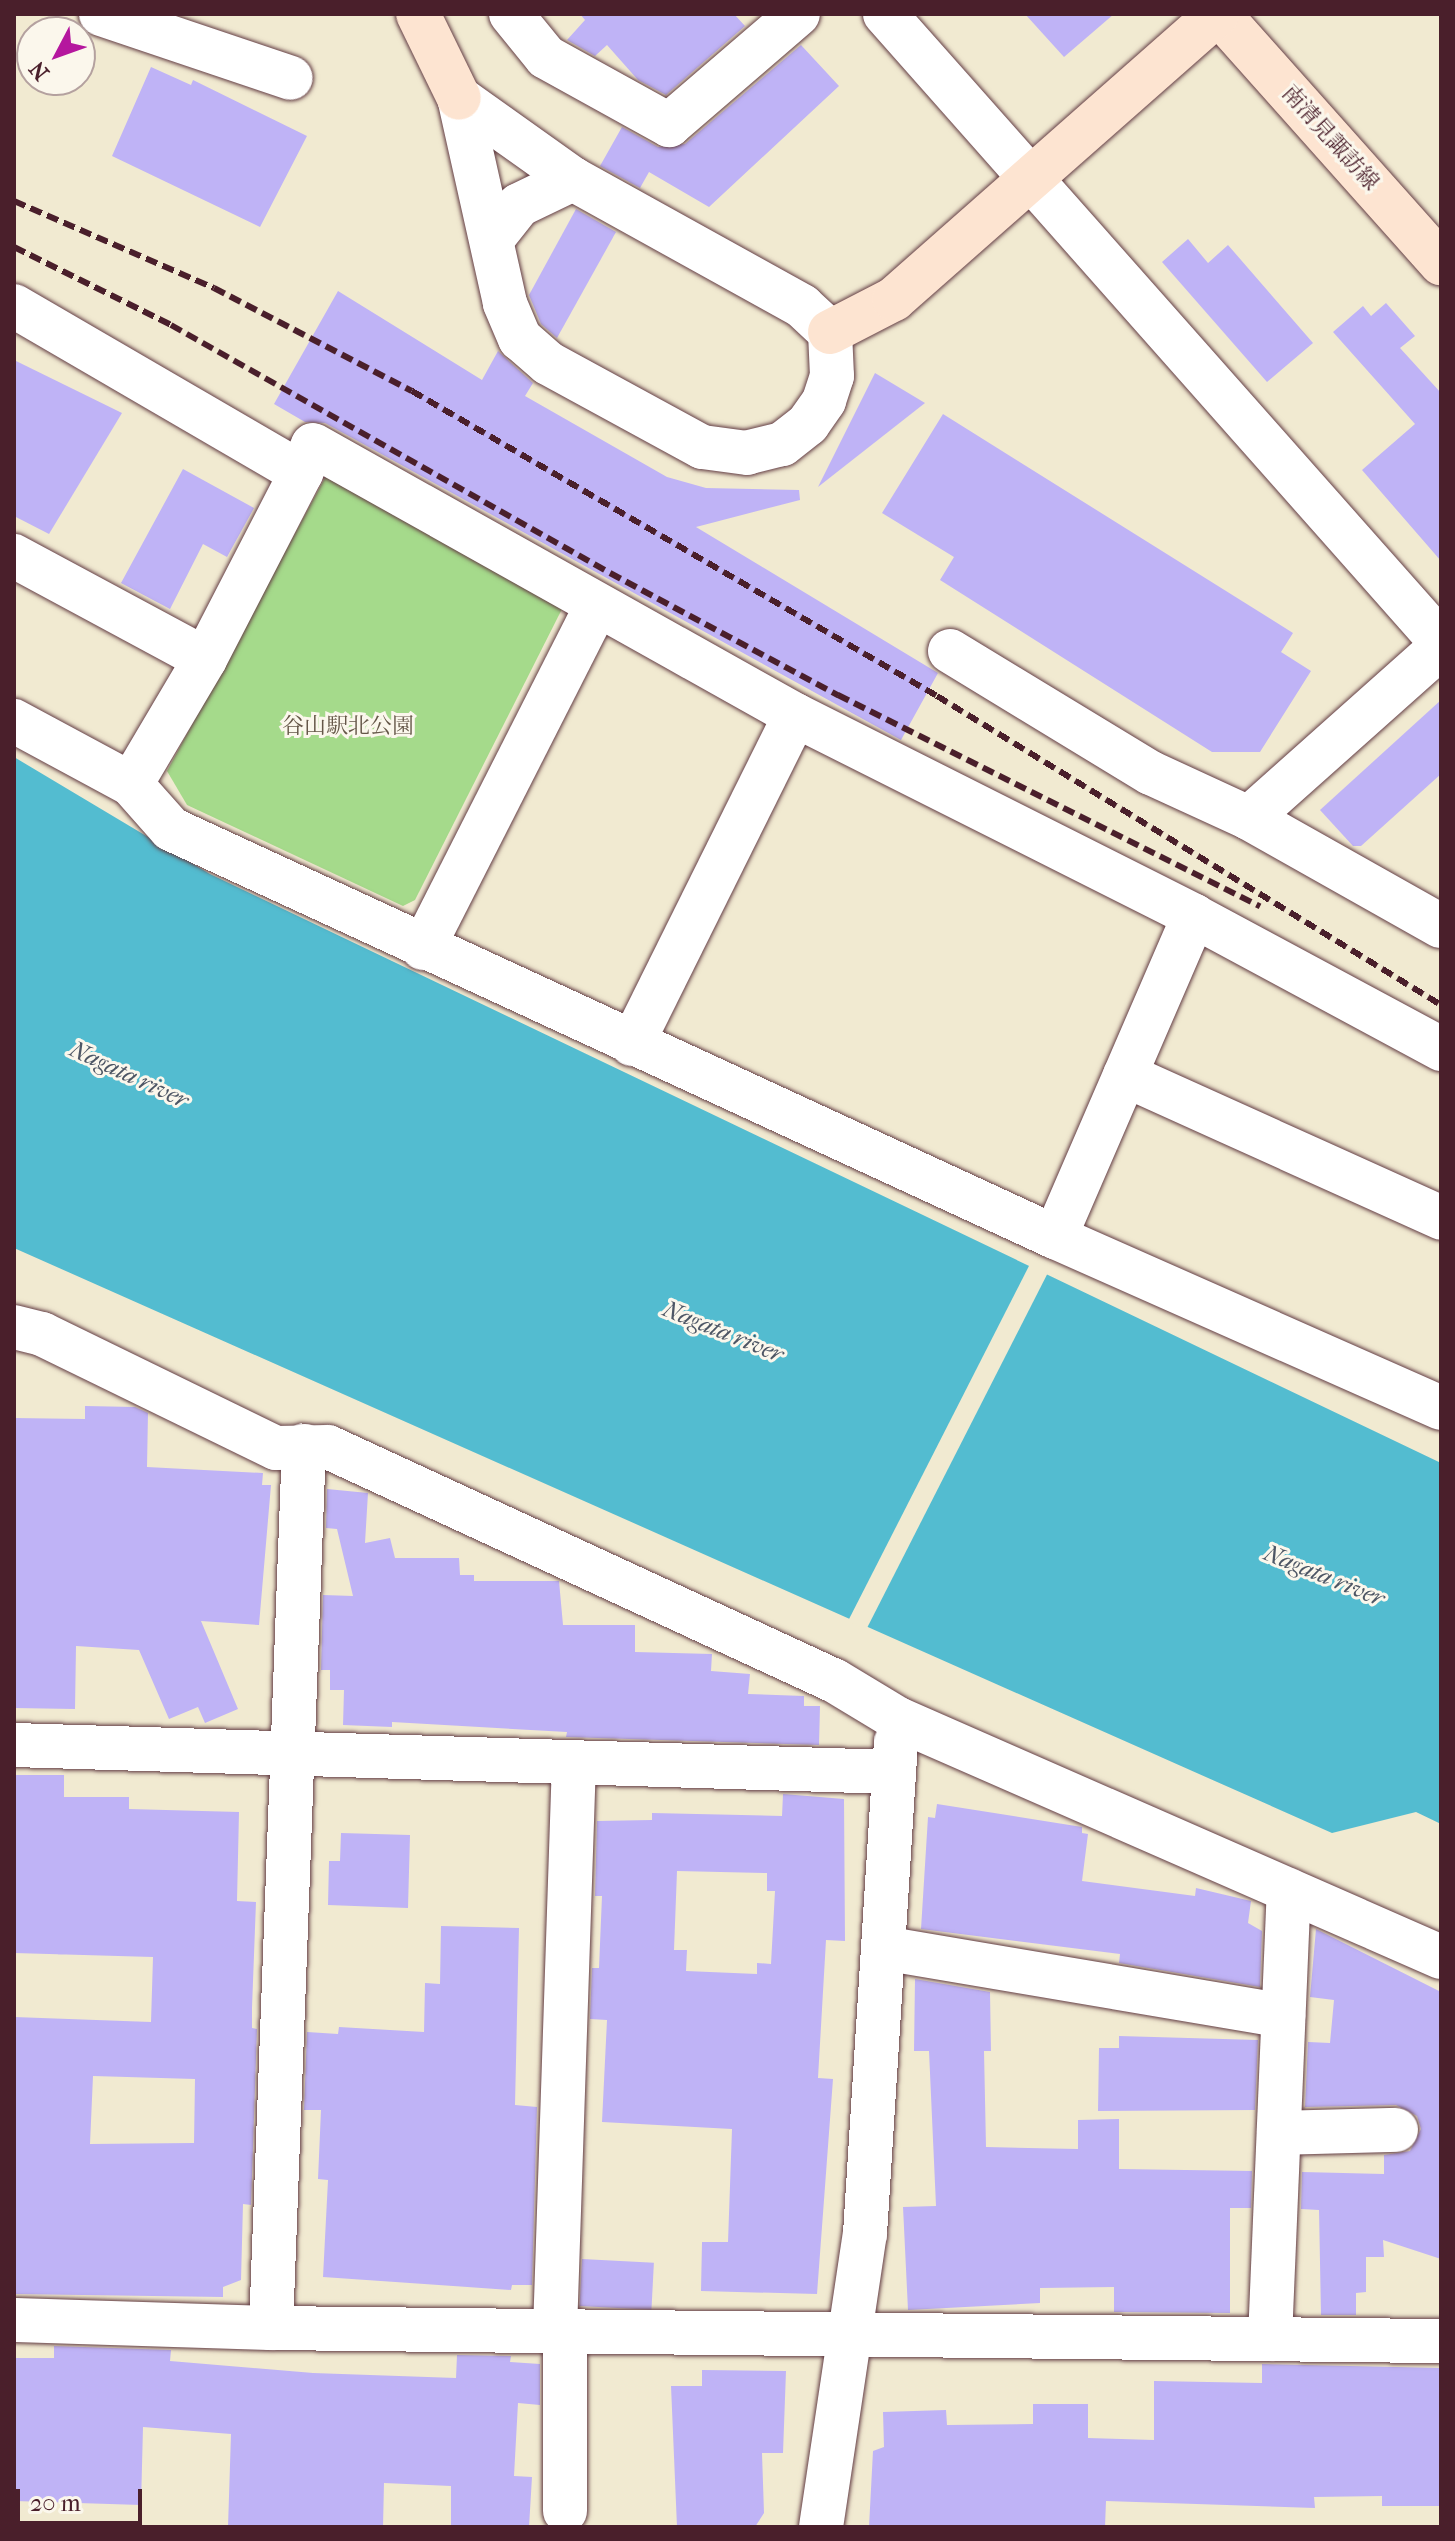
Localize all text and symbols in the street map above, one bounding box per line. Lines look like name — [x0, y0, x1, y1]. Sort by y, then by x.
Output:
north arrow — [16, 16, 96, 96]
text: N — [24, 56, 55, 85]
street label: 南清見諏訪線 — [1276, 80, 1384, 196]
park label: 谷山駅北公園 — [282, 714, 414, 740]
water label: Nagata river — [65, 1035, 193, 1115]
water label: Nagata river — [658, 1295, 788, 1369]
water label: Nagata river — [1259, 1539, 1389, 1613]
scale bar — [20, 2473, 146, 2523]
text: 20 m — [30, 2489, 81, 2517]

